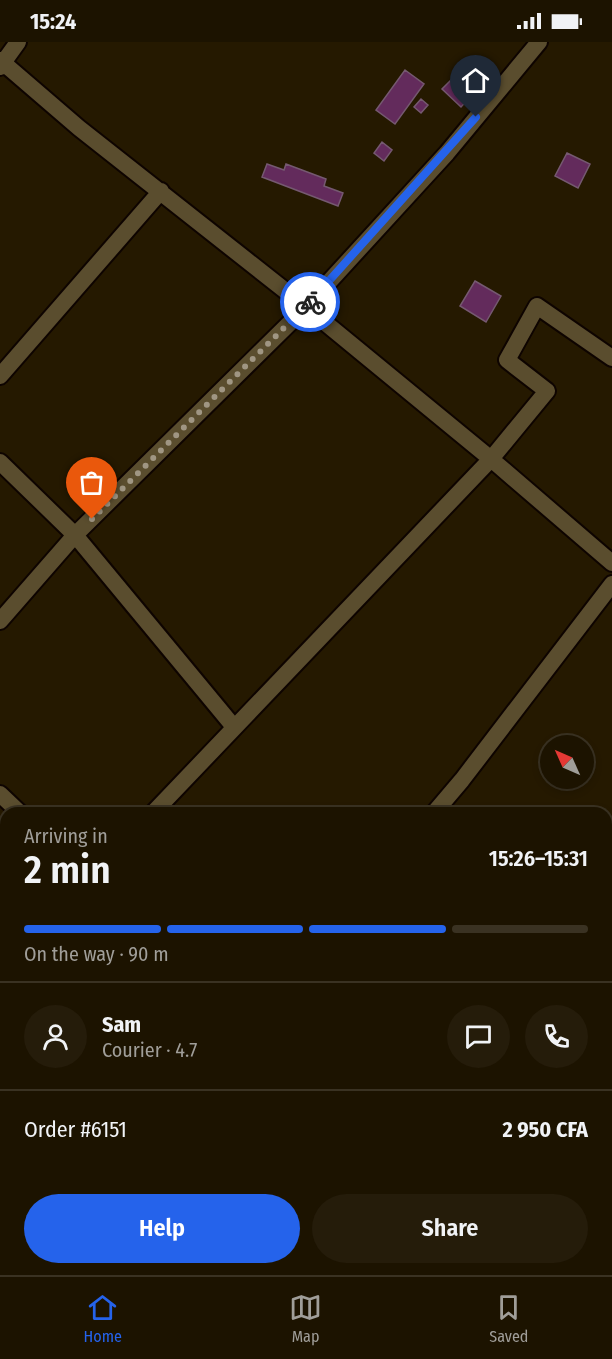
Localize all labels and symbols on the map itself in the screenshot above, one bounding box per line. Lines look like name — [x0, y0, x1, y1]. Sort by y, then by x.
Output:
pin — [450, 55, 501, 117]
courier — [280, 272, 340, 332]
pin — [66, 457, 117, 519]
north arrow — [540, 735, 594, 789]

